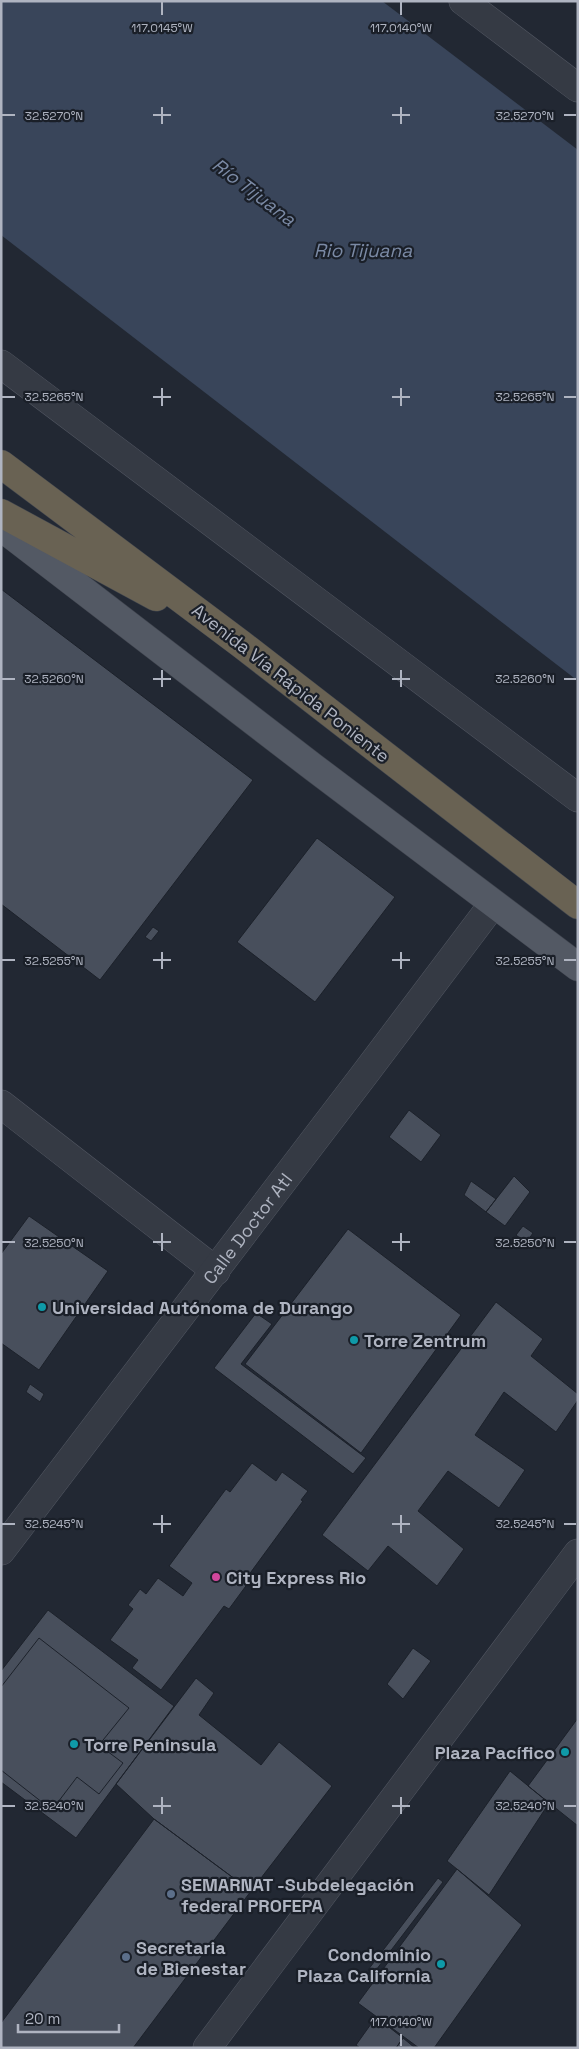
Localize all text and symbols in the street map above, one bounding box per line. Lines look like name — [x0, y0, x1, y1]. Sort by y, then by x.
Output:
text: 117.0145°W — [131, 20, 193, 36]
text: 117.0140°W — [370, 20, 432, 36]
text: 32.5270°N — [25, 108, 83, 124]
text: 32.5270°N — [496, 108, 554, 124]
water label: Río Tijuana — [207, 152, 301, 232]
water label: Rio Tijuana — [314, 238, 412, 263]
text: 32.5265°N — [25, 389, 83, 405]
text: 32.5265°N — [496, 389, 554, 405]
street label: Avenida Vía Rápida Poniente — [187, 599, 395, 767]
text: 32.5260°N — [24, 671, 84, 687]
text: 32.5260°N — [495, 671, 555, 687]
text: 32.5255°N — [25, 953, 83, 969]
text: 32.5255°N — [496, 953, 554, 969]
street label: Calle Doctor Atl — [198, 1168, 297, 1288]
text: 32.5250°N — [24, 1235, 84, 1251]
text: 32.5250°N — [495, 1235, 555, 1251]
place label: Universidad Autónoma de Durango — [52, 1296, 353, 1319]
marker: Universidad Autónoma de Durango — [36, 1301, 48, 1313]
place label: Torre Zentrum — [364, 1329, 486, 1352]
marker: Torre Zentrum — [348, 1334, 360, 1346]
text: 32.5245°N — [25, 1516, 83, 1532]
text: 32.5245°N — [496, 1516, 554, 1532]
place label: City Express Rio — [226, 1566, 366, 1589]
marker: City Express Rio — [210, 1571, 222, 1583]
place label: Torre Peninsula — [84, 1733, 217, 1756]
marker: Torre Peninsula — [68, 1738, 80, 1750]
place label: Plaza Pacífico — [435, 1741, 555, 1764]
marker: Plaza Pacífico — [559, 1746, 571, 1758]
text: 32.5240°N — [24, 1798, 84, 1814]
text: 32.5240°N — [495, 1798, 555, 1814]
place label: SEMARNAT -Subdelegación federal PROFEPA — [181, 1873, 414, 1917]
marker: SEMARNAT -Subdelegación federal PROFEPA — [165, 1888, 177, 1900]
place label: Secretaria de Bienestar — [136, 1936, 246, 1980]
place label: Condominio Plaza California — [297, 1943, 432, 1987]
marker: Secretaria de Bienestar — [120, 1951, 132, 1963]
marker: Condominio Plaza California — [435, 1958, 447, 1970]
scale bar — [18, 2002, 119, 2034]
text: 20 m — [25, 2009, 60, 2028]
text: 117.0140°W — [370, 2014, 432, 2030]

